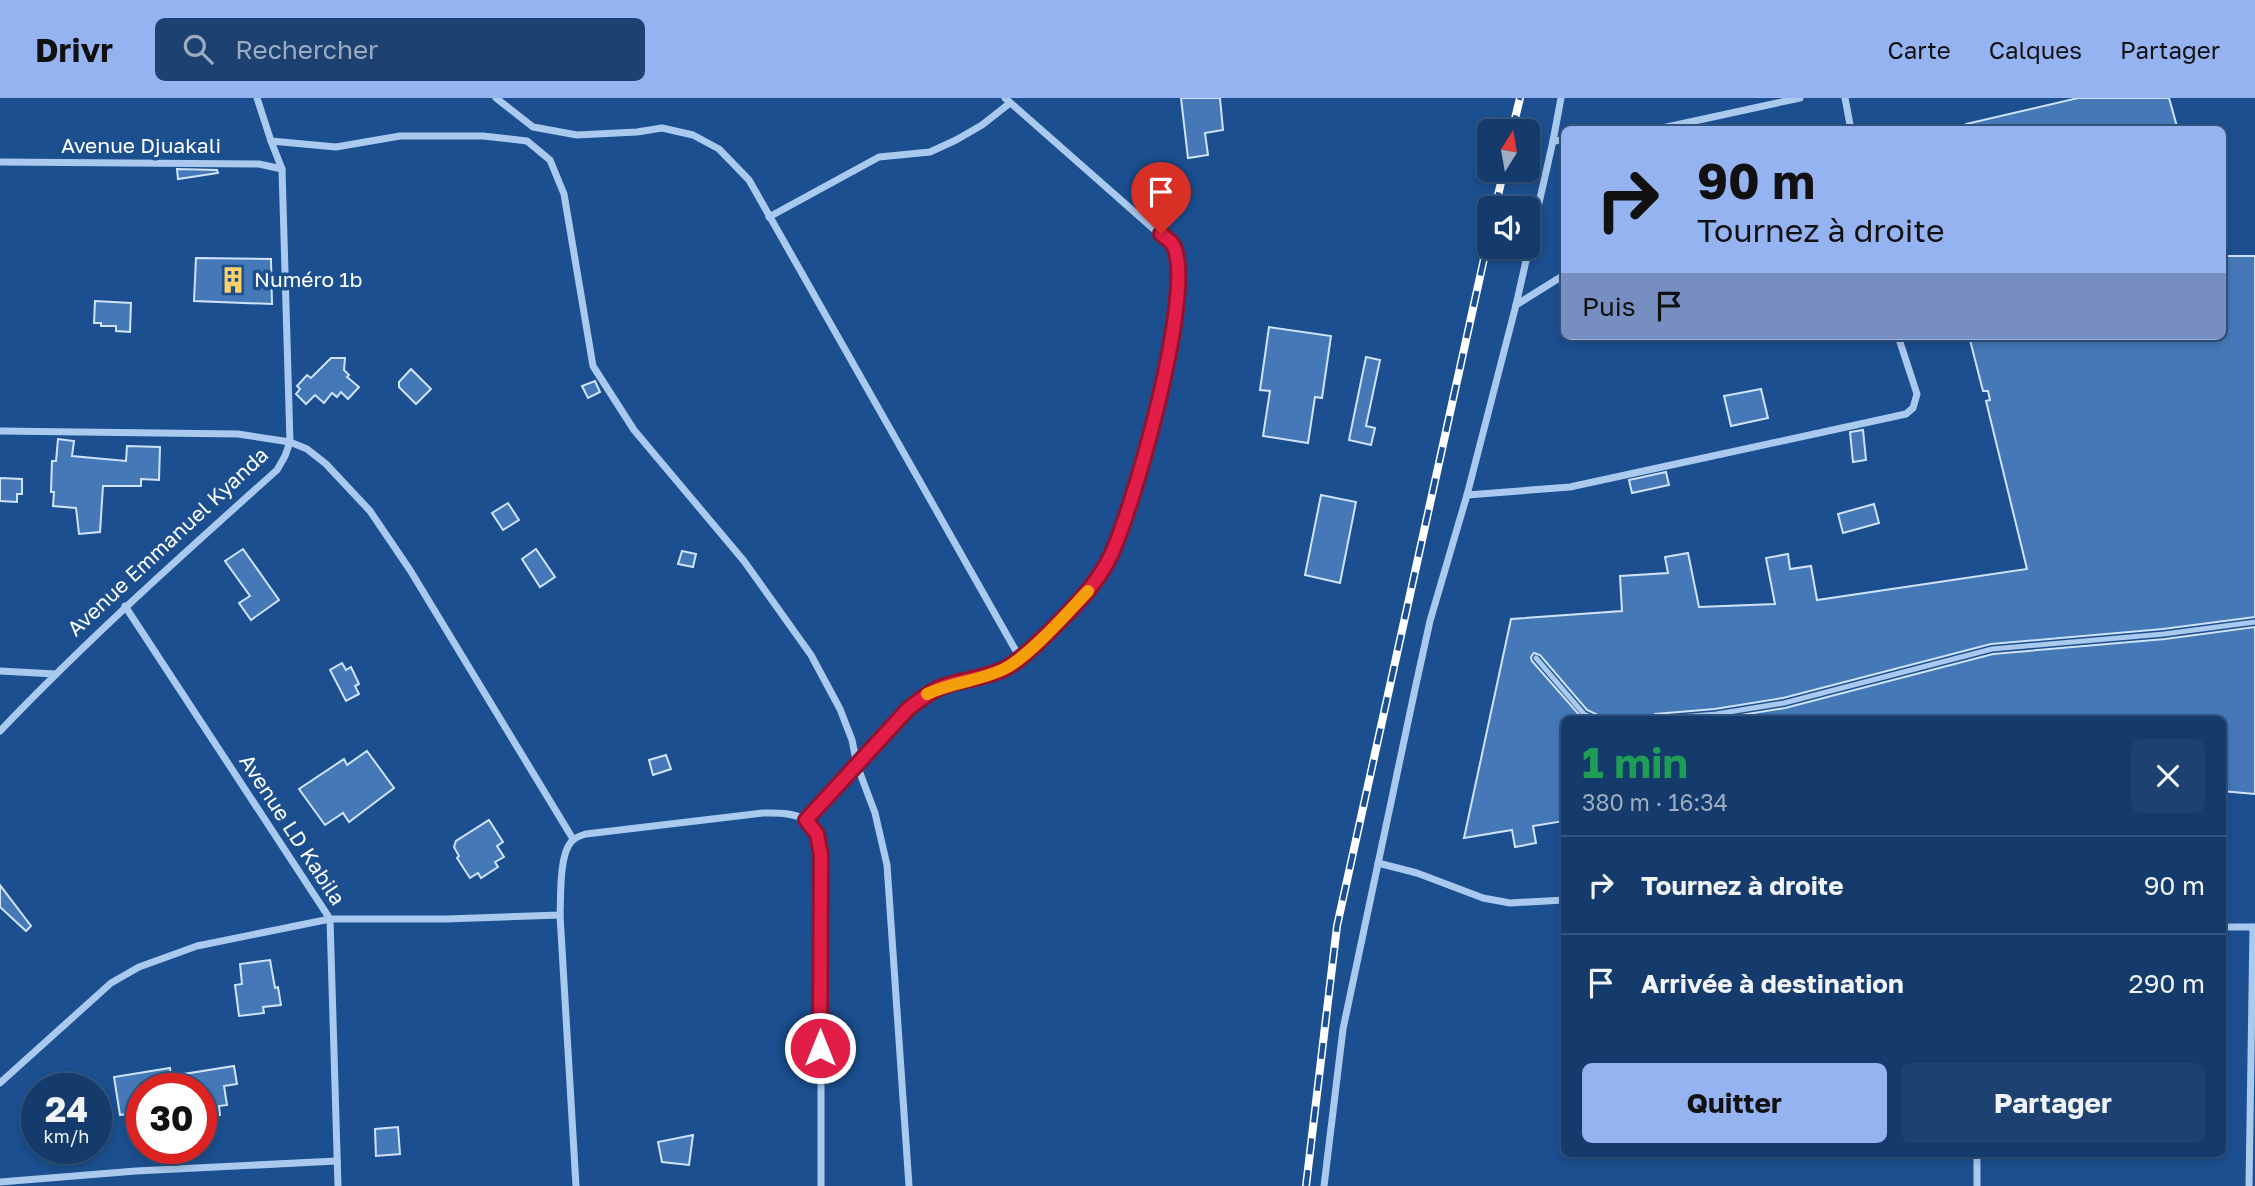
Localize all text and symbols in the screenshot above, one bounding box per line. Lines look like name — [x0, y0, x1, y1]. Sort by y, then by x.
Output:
search box — [155, 18, 645, 81]
text: Drivr — [35, 30, 113, 69]
icon: search — [179, 30, 217, 68]
text: Rechercher — [235, 34, 378, 65]
text: Carte — [1887, 35, 1951, 64]
text: Calques — [1989, 35, 2082, 64]
text: Partager — [2120, 35, 2220, 64]
north arrow — [1477, 119, 1540, 182]
map controls — [1477, 119, 1540, 259]
street label: Avenue Djuakali — [61, 132, 221, 158]
text: 90 m — [1697, 151, 1815, 210]
icon: right — [1582, 154, 1673, 245]
pin — [1131, 162, 1191, 234]
icon: arrive — [1142, 173, 1180, 211]
button: sound — [1477, 196, 1540, 259]
text: Tournez à droite — [1697, 211, 1945, 249]
building icon: Numéro 1b — [218, 265, 248, 295]
place label: Numéro 1b — [254, 266, 362, 292]
icon: arrive — [1650, 287, 1688, 325]
text: Puis — [1582, 291, 1636, 322]
street label: Avenue Emmanuel Kyanda — [61, 441, 273, 641]
text: 1 min — [1582, 737, 1688, 787]
button: close — [2131, 739, 2205, 813]
street label: Avenue LD Kabila — [234, 749, 351, 910]
text: 380 m · 16:34 — [1582, 788, 1728, 816]
icon: right — [1582, 866, 1620, 904]
text: Tournez à droite — [1641, 870, 1844, 901]
text: 90 m — [2144, 870, 2205, 901]
icon: arrive — [1582, 964, 1620, 1002]
text: Arrivée à destination — [1641, 968, 1904, 999]
text: 290 m — [2129, 968, 2205, 999]
position arrow — [783, 1011, 857, 1085]
button: Quitter — [1582, 1063, 1887, 1143]
button: Partager — [1901, 1063, 2205, 1143]
speed limit sign: 30 — [126, 1073, 217, 1164]
text: 24 — [45, 1088, 88, 1130]
text: km/h — [44, 1125, 89, 1147]

